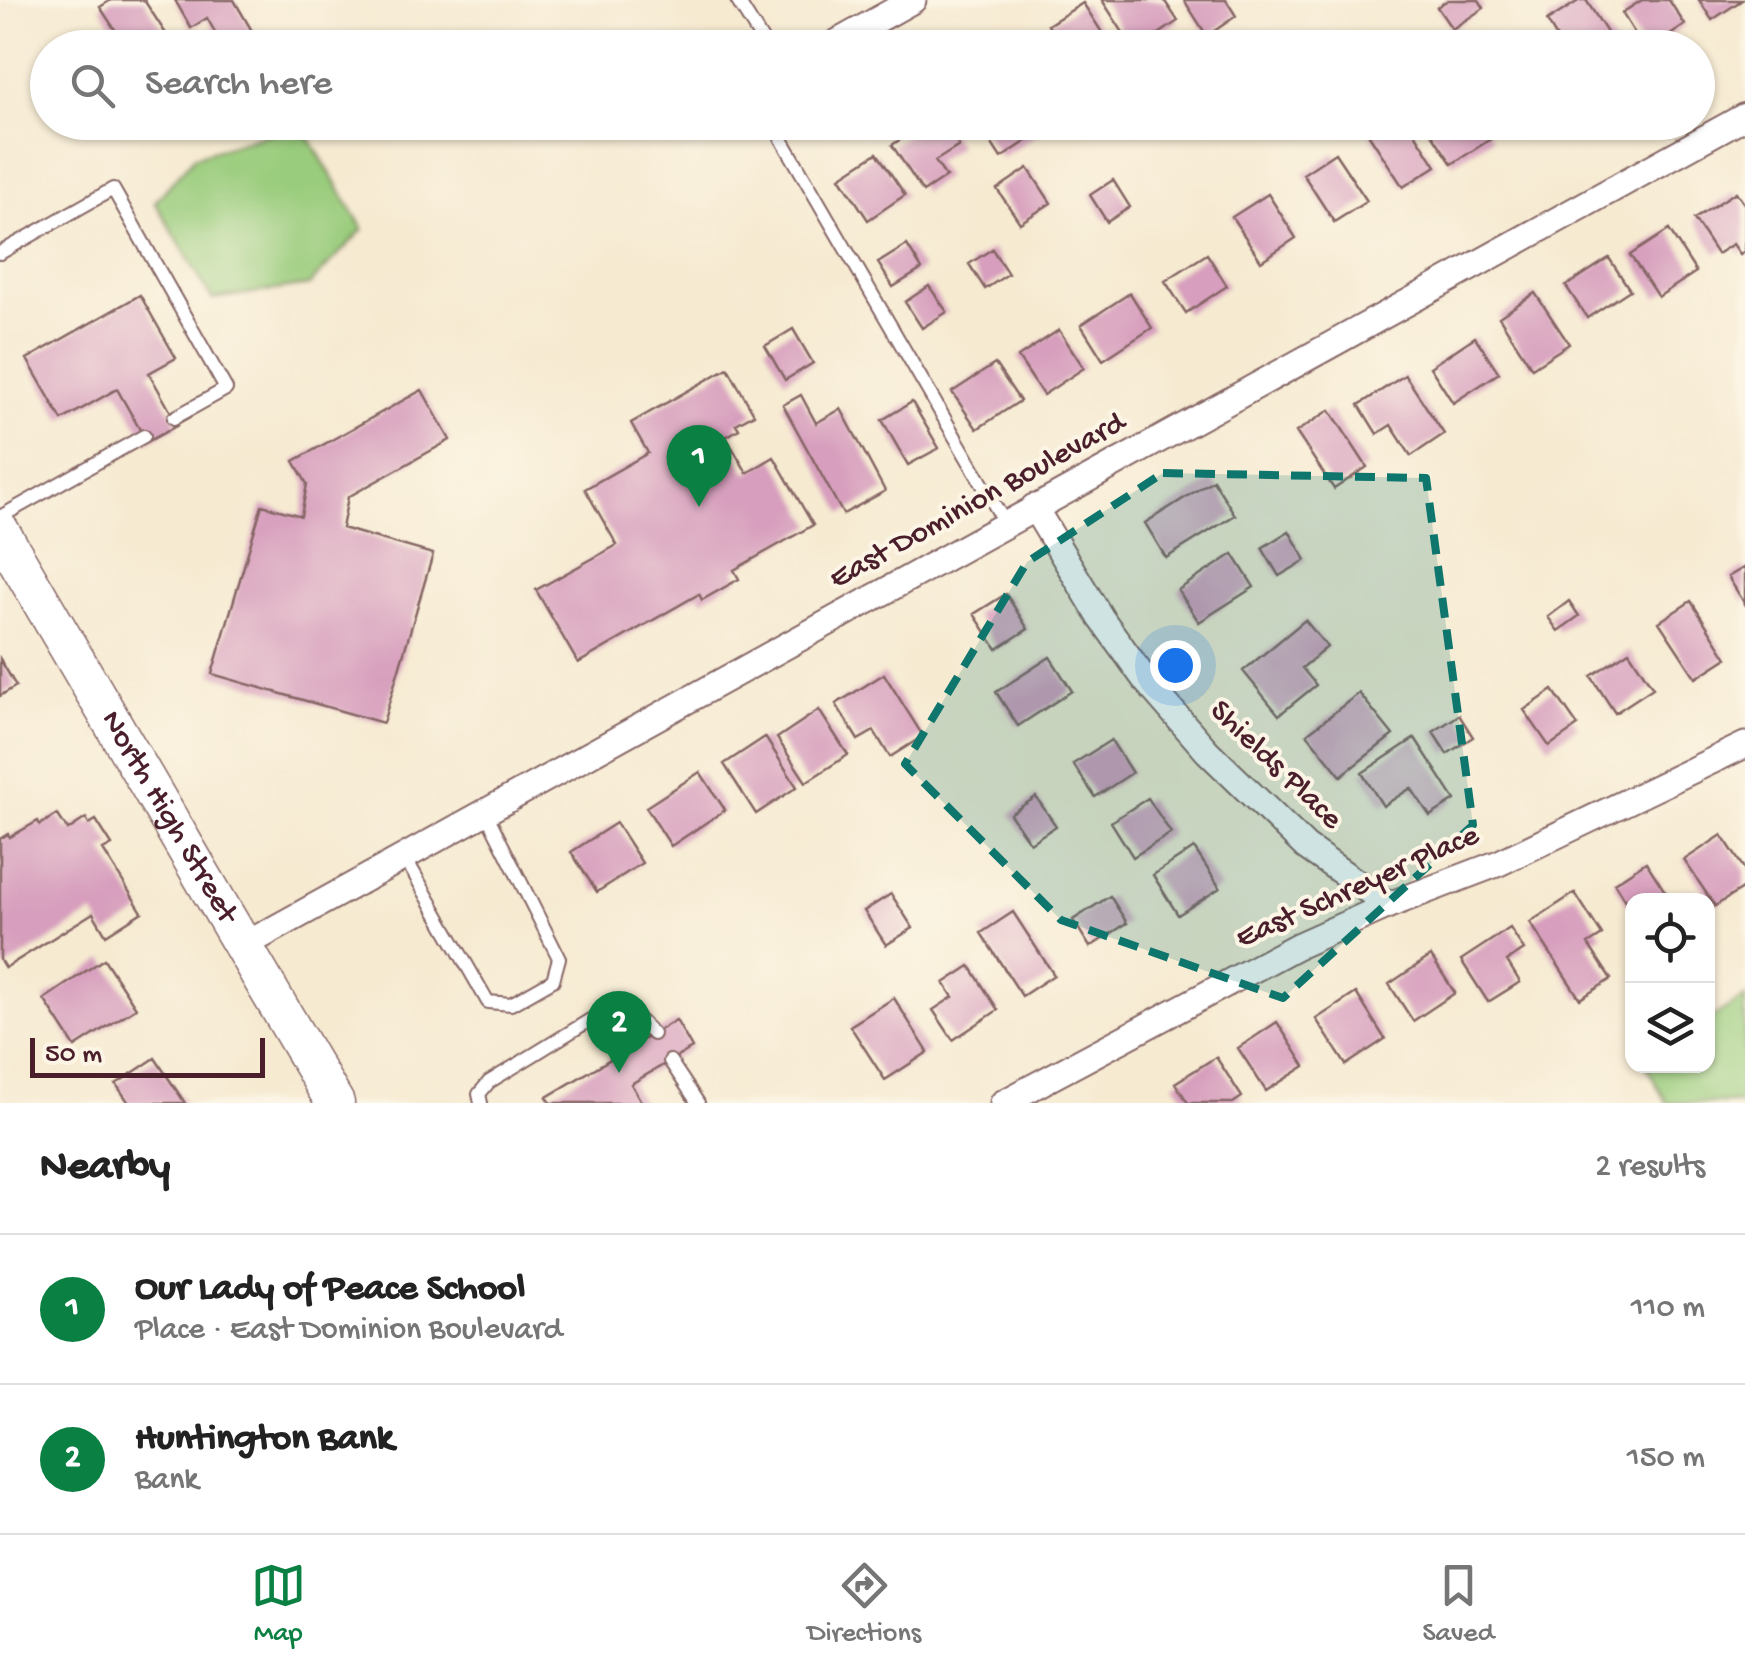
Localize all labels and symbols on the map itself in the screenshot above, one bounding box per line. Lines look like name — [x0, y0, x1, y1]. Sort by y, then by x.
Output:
street label: East Dominion Boulevard — [823, 404, 1134, 599]
pin: 1 — [666, 424, 732, 507]
your location — [1150, 640, 1201, 691]
street label: Shields Place — [1200, 693, 1350, 839]
street label: North High Street — [91, 704, 246, 933]
street label: East Schreyer Place — [1231, 817, 1486, 959]
pin: 2 — [586, 990, 652, 1073]
scale bar — [30, 1033, 265, 1078]

